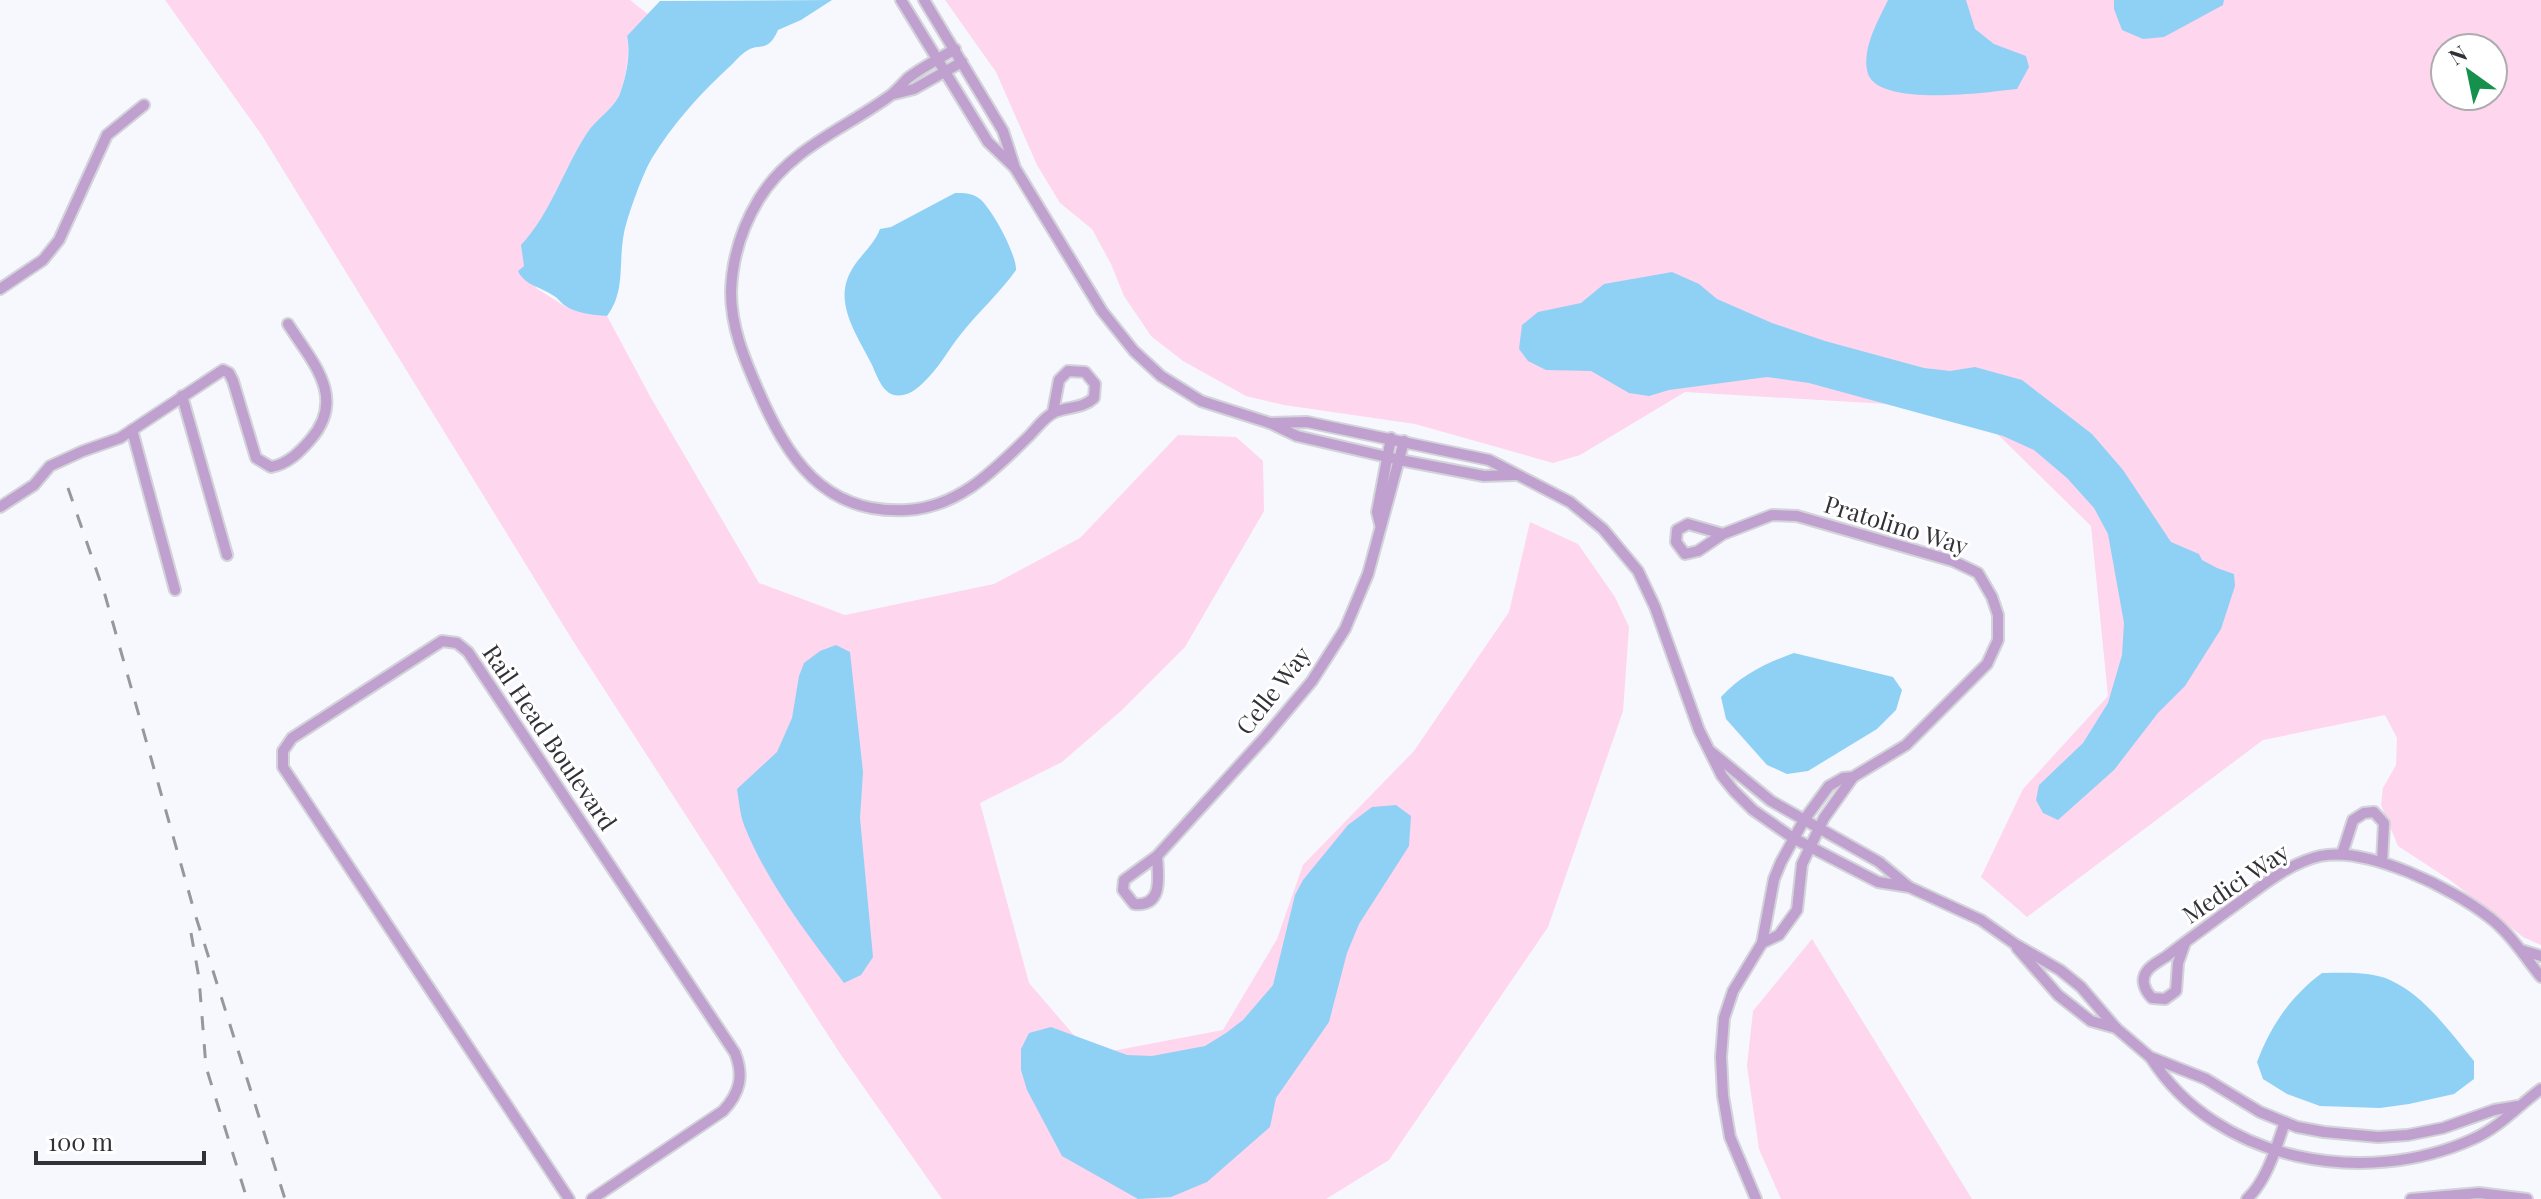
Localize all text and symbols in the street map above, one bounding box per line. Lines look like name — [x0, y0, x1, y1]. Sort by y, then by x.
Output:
north arrow — [2429, 32, 2509, 112]
text: N — [2443, 37, 2472, 71]
street label: Pratolino Way — [1821, 487, 1973, 561]
street label: Rail Head Boulevard — [477, 638, 625, 836]
street label: Celle Way — [1228, 639, 1317, 741]
street label: Medici Way — [2175, 835, 2294, 930]
scale bar — [36, 1115, 204, 1165]
text: 100 m — [48, 1125, 113, 1157]

